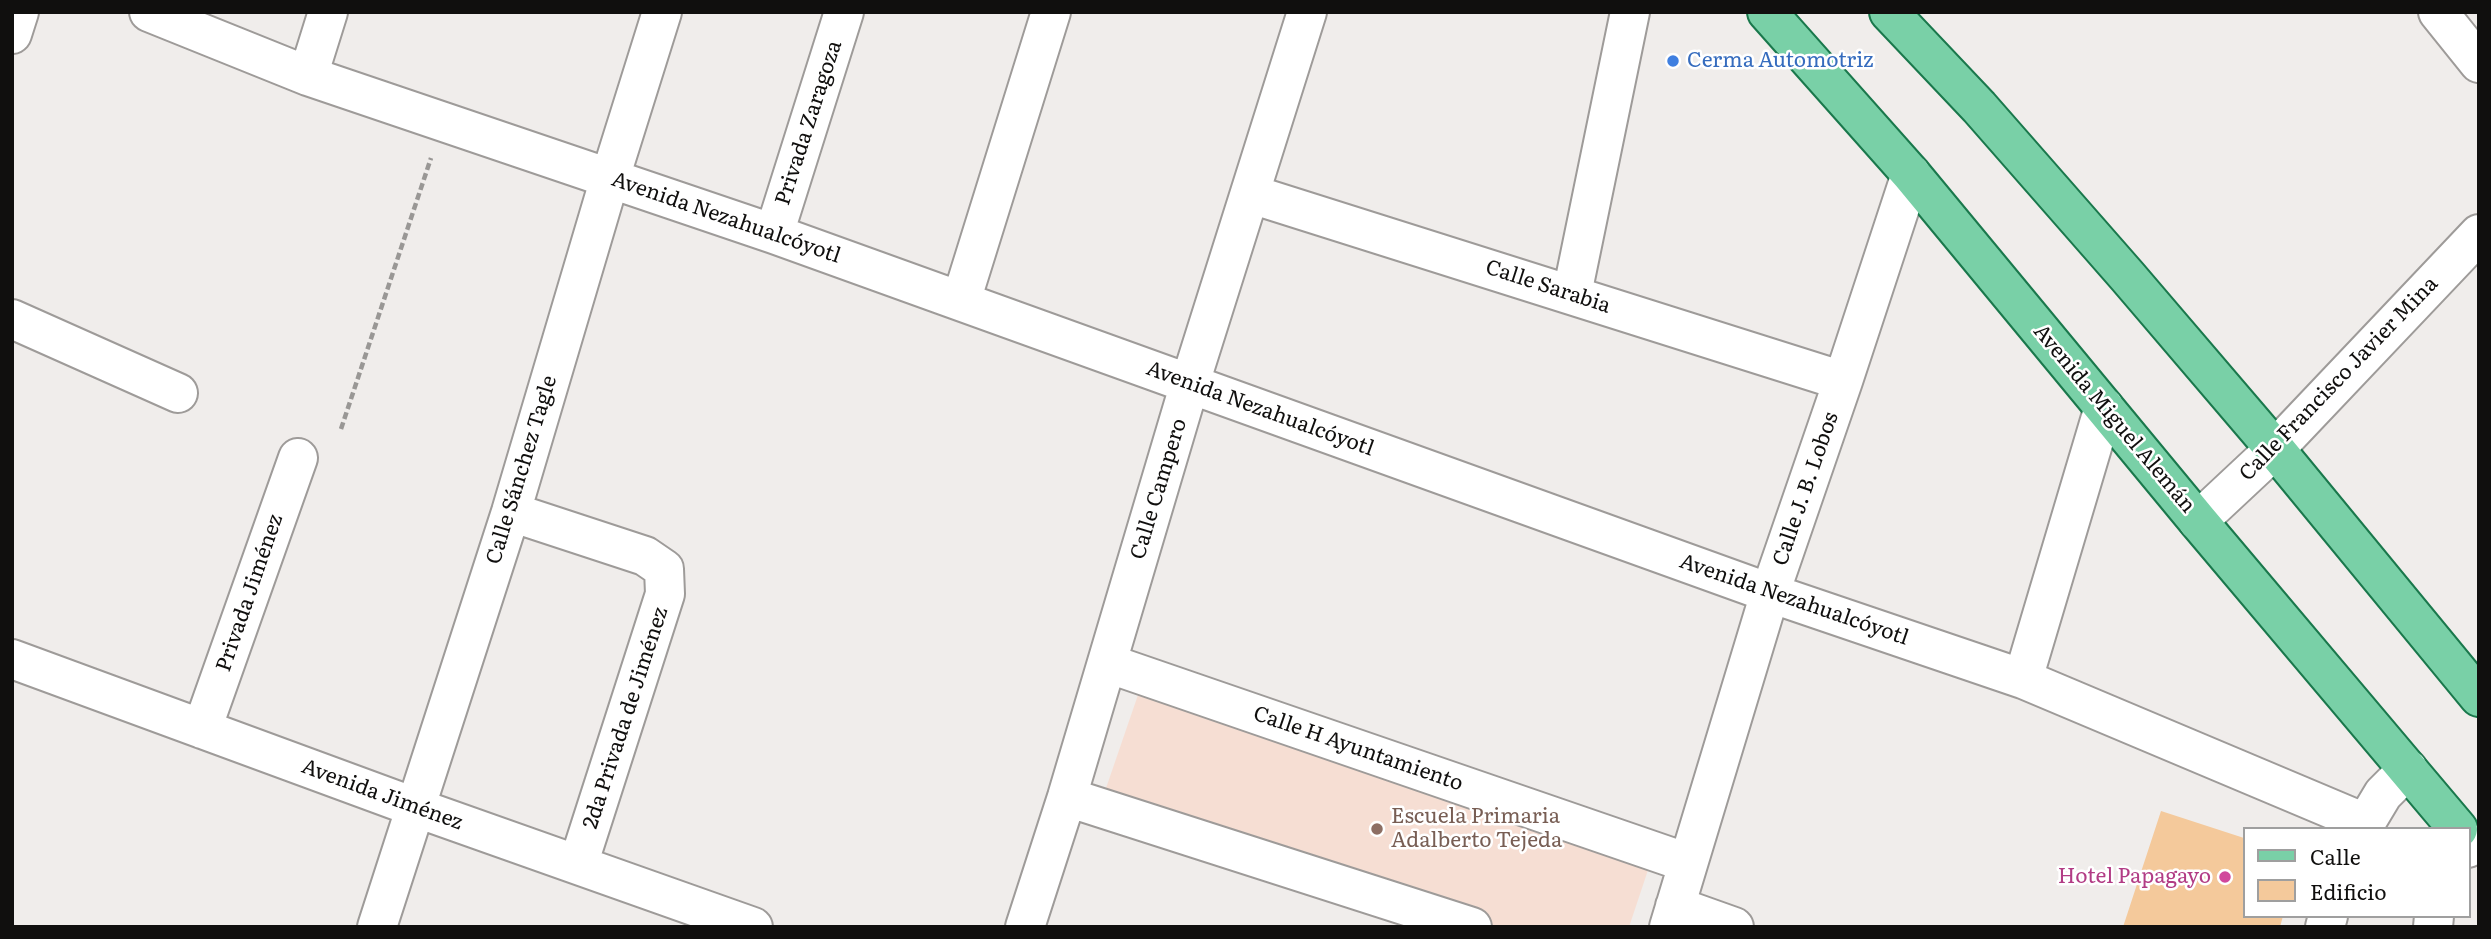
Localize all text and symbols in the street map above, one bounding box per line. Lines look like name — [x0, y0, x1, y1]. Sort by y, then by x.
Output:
street label: Privada Zaragoza — [770, 37, 848, 209]
place label: Cerma Automotriz — [1687, 48, 1873, 74]
marker: Cerma Automotriz — [1665, 53, 1681, 69]
street label: Avenida Nezahualcóyotl — [608, 167, 844, 269]
street label: Calle Sarabia — [1482, 255, 1614, 319]
street label: Calle Francisco Javier Mina — [2235, 271, 2443, 487]
street label: Avenida Miguel Alemán — [2028, 320, 2200, 518]
street label: Avenida Nezahualcóyotl — [1143, 356, 1377, 462]
street label: Calle Sánchez Tagle — [481, 373, 563, 567]
street label: Calle J. B. Lobos — [1768, 409, 1844, 569]
street label: Calle Campero — [1126, 415, 1192, 563]
street label: Privada Jiménez — [211, 511, 289, 675]
street label: Avenida Nezahualcóyotl — [1676, 549, 1912, 651]
street label: 2da Privada de Jiménez — [578, 604, 674, 832]
street label: Calle H Ayuntamiento — [1250, 701, 1466, 797]
street label: Avenida Jiménez — [298, 754, 466, 836]
place label: Escuela Primaria Adalberto Tejeda — [1391, 804, 1562, 854]
marker: Escuela Primaria Adalberto Tejeda — [1369, 821, 1385, 837]
legend — [2242, 827, 2470, 918]
text: Calle — [2310, 840, 2361, 871]
place label: Hotel Papagayo — [2058, 864, 2211, 890]
marker: Hotel Papagayo — [2217, 869, 2233, 885]
text: Edificio — [2310, 875, 2386, 906]

